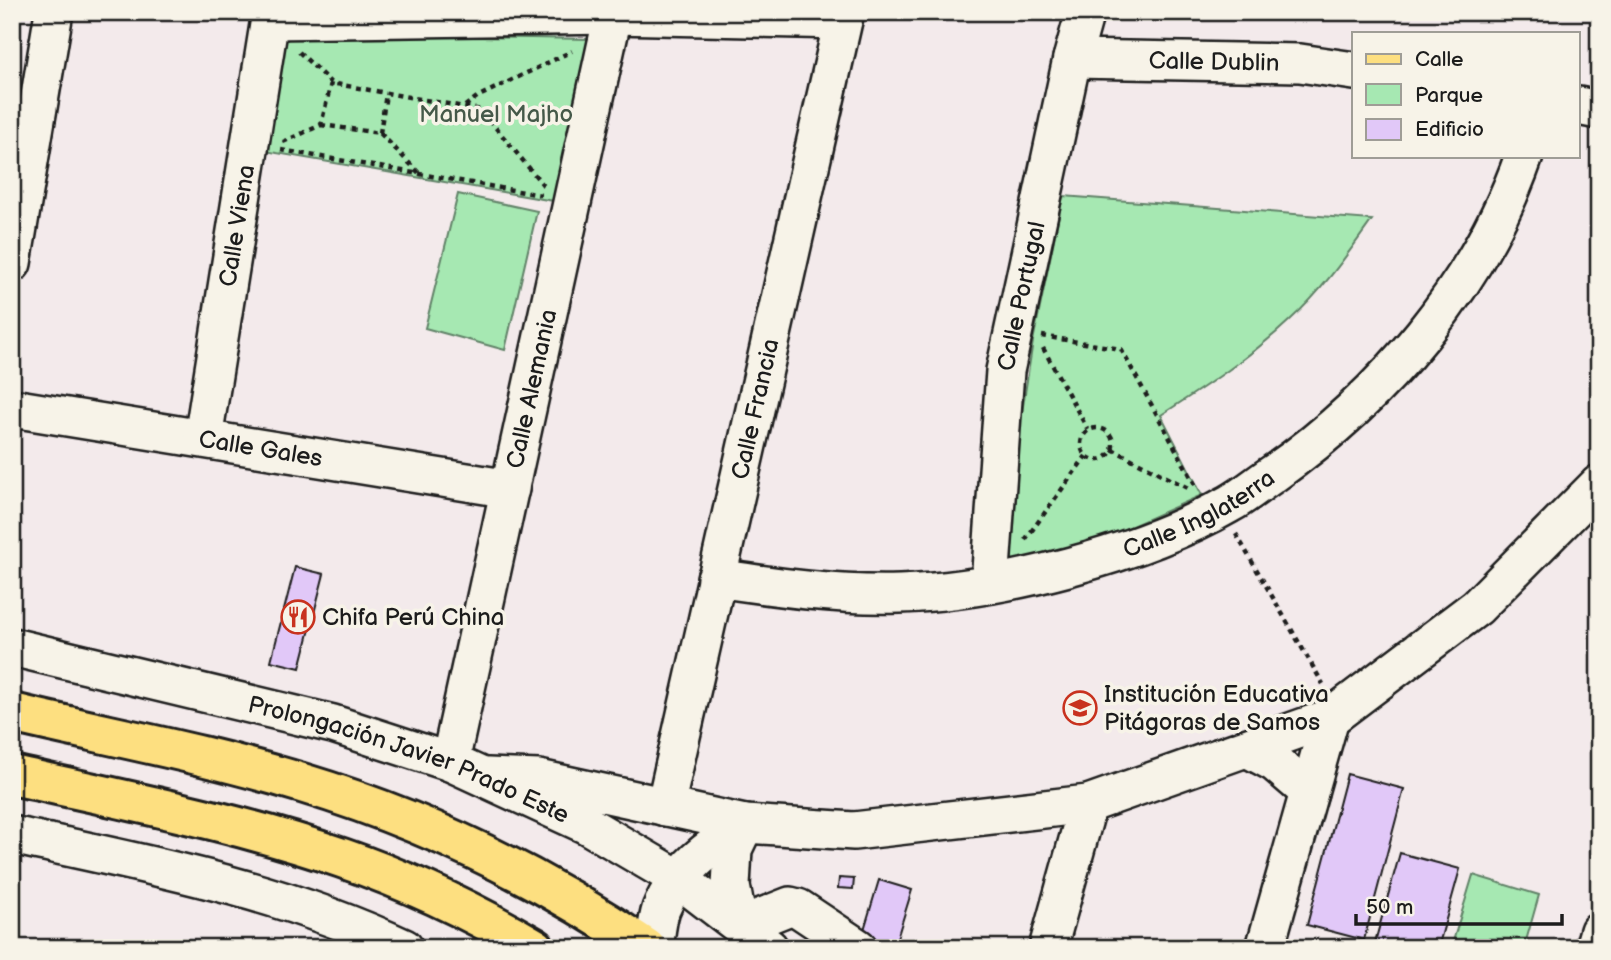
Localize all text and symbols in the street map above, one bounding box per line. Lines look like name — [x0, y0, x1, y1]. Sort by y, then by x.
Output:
legend — [1352, 32, 1580, 158]
street label: Calle Dublin — [1148, 46, 1280, 77]
text: Calle — [1415, 47, 1464, 72]
text: Parque — [1415, 83, 1483, 108]
park label: Manuel Majho — [419, 100, 573, 129]
text: Edificio — [1415, 117, 1484, 142]
street label: Calle Viena — [213, 163, 261, 289]
street label: Calle Portugal — [991, 219, 1051, 374]
street label: Calle Alemania — [500, 306, 563, 471]
street label: Calle Francia — [725, 336, 785, 482]
street label: Calle Gales — [197, 424, 325, 473]
street label: Calle Inglaterra — [1119, 463, 1280, 564]
restaurant icon: Chifa Perú China — [279, 598, 317, 636]
place label: Chifa Perú China — [322, 603, 504, 632]
place label: Institución Educativa Pitágoras de Samos — [1104, 680, 1329, 737]
school or university icon: Institución Educativa Pitágoras de Samos — [1061, 689, 1099, 727]
street label: Prolongación Javier Prado Este — [245, 690, 574, 829]
scale bar — [1356, 883, 1562, 927]
text: 50 m — [1366, 895, 1413, 920]

